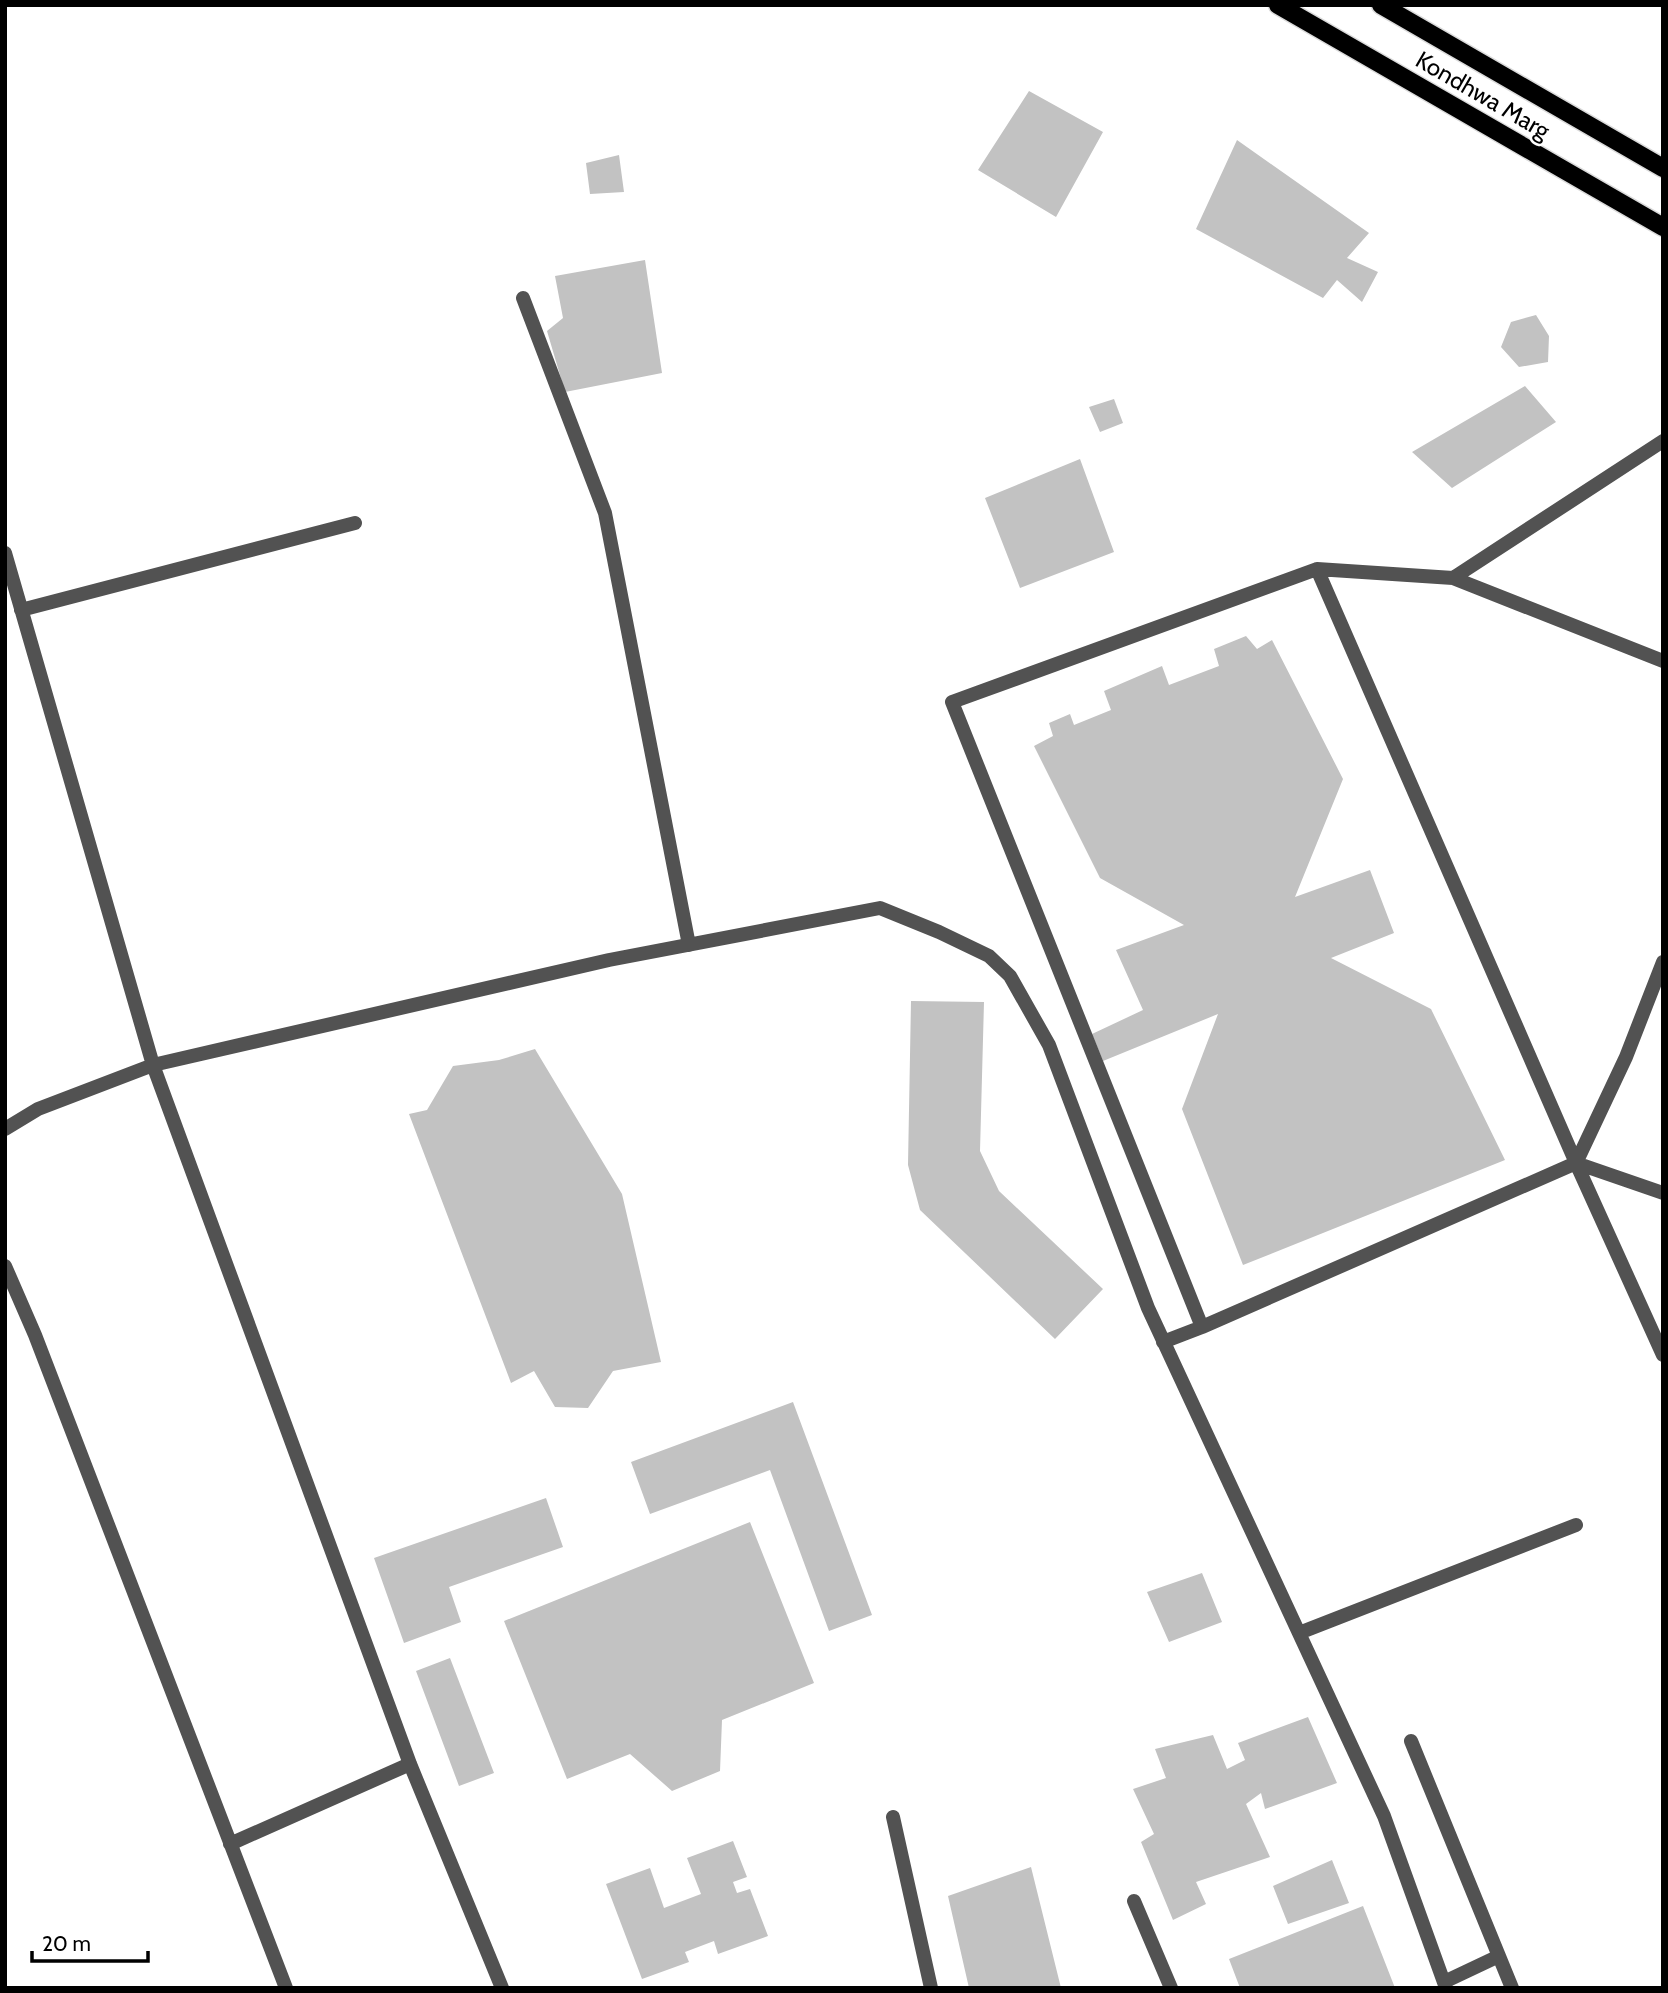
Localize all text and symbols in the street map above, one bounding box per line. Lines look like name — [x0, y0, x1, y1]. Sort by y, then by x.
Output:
street label: Kondhwa Marg — [1411, 45, 1556, 146]
scale bar — [32, 1920, 147, 1964]
text: 20 m — [42, 1931, 91, 1956]

